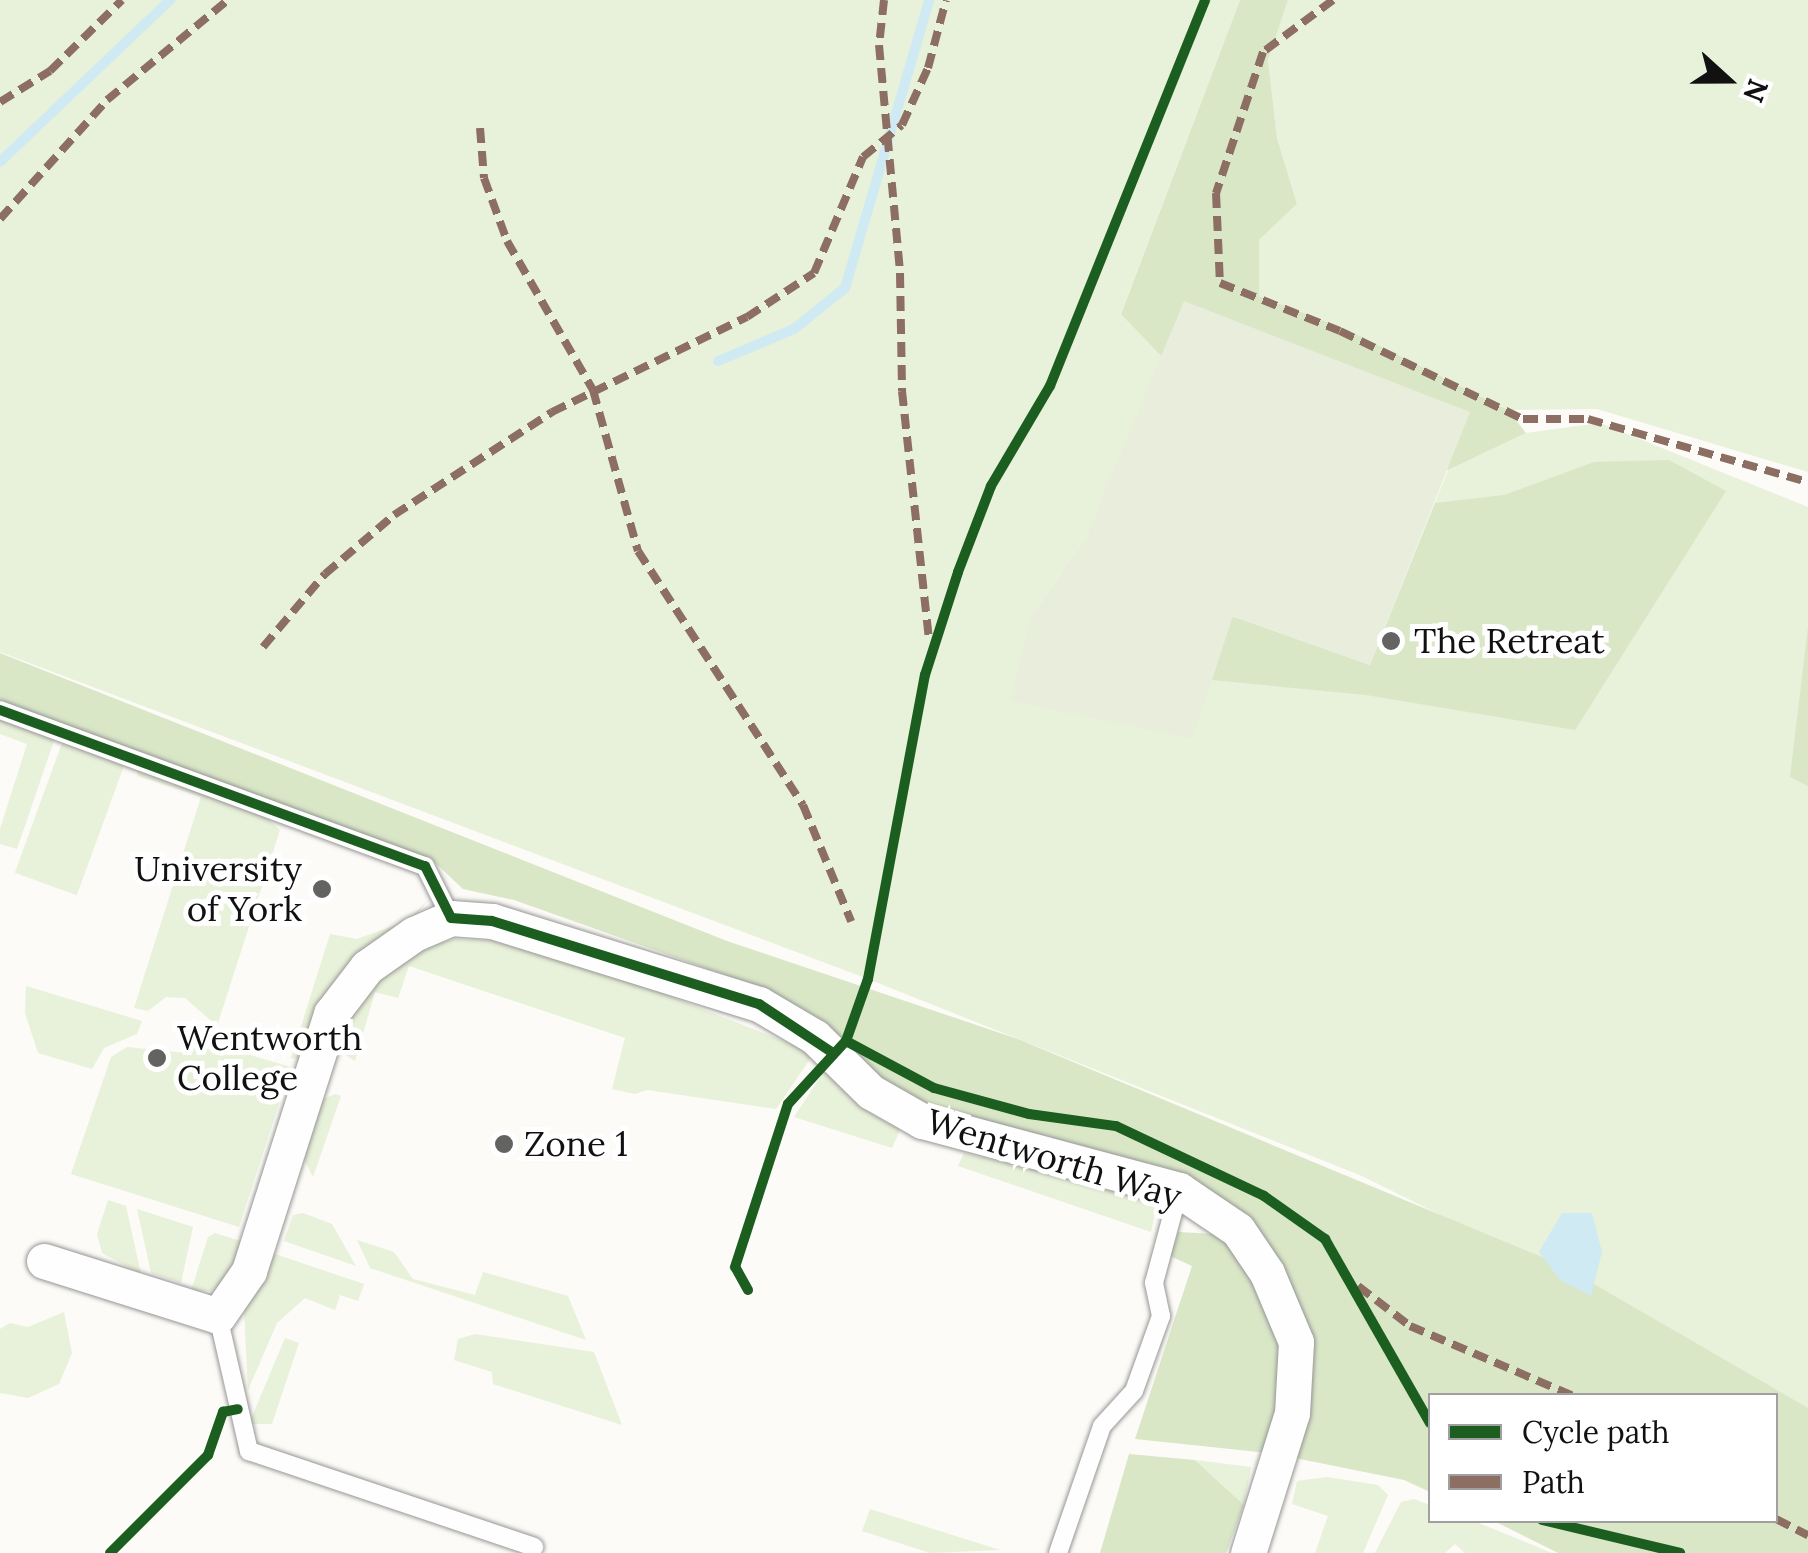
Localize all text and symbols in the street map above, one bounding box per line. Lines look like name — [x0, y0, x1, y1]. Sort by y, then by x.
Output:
north arrow — [1678, 30, 1778, 130]
text: N — [1735, 74, 1777, 107]
place label: The Retreat — [1414, 620, 1605, 662]
marker: The Retreat — [1378, 628, 1404, 654]
place label: University of York — [134, 848, 302, 930]
marker: University of York — [311, 878, 333, 900]
place label: Wentworth College — [177, 1017, 362, 1099]
marker: Wentworth College — [146, 1047, 168, 1069]
street label: Wentworth Way — [921, 1100, 1187, 1218]
place label: Zone 1 — [524, 1123, 628, 1165]
marker: Zone 1 — [493, 1133, 515, 1155]
legend — [1428, 1393, 1778, 1523]
text: Cycle path — [1522, 1413, 1670, 1451]
text: Path — [1522, 1463, 1585, 1501]

